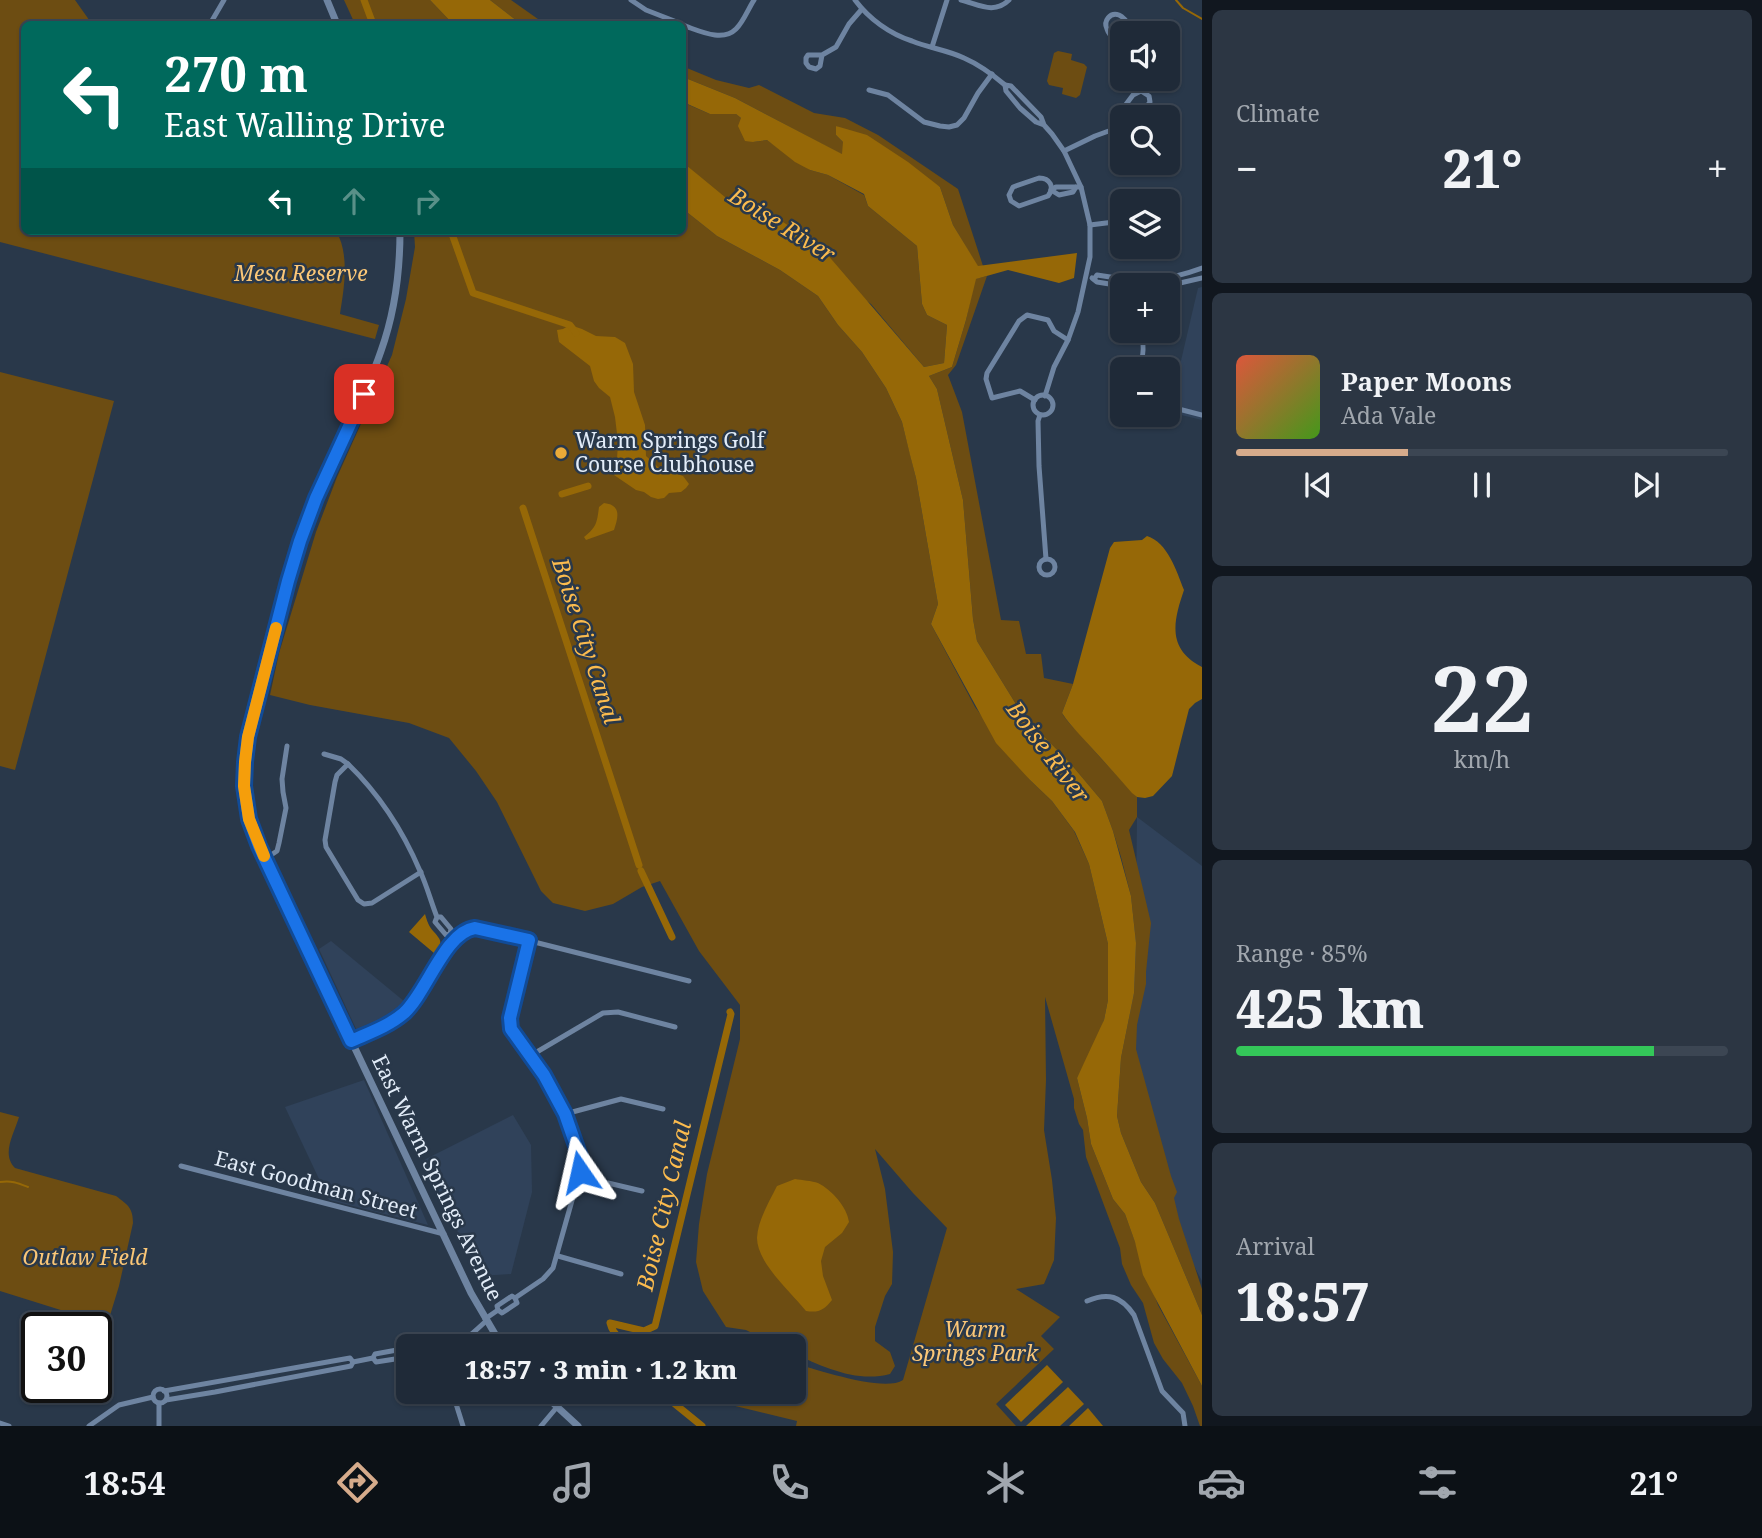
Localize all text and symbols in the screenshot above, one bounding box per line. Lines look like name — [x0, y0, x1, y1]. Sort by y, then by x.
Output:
map controls — [1110, 21, 1180, 427]
button: sound — [1110, 21, 1180, 91]
text: 270 m — [164, 40, 308, 106]
icon: left — [49, 49, 140, 140]
text: Climate — [1236, 97, 1320, 129]
text: East Walling Drive — [164, 103, 446, 146]
button: search — [1110, 105, 1180, 175]
text: 21° — [1442, 132, 1522, 203]
text: − — [1236, 142, 1258, 194]
text: + — [1707, 142, 1728, 194]
water label: Boise River — [722, 178, 842, 270]
icon: left — [262, 182, 300, 220]
icon: ahead — [335, 182, 373, 220]
icon: right — [408, 182, 446, 220]
button: layers — [1110, 189, 1180, 259]
park label: Mesa Reserve — [233, 259, 368, 287]
button: + — [1110, 273, 1180, 343]
button: − — [1110, 357, 1180, 427]
text: Paper Moons — [1341, 363, 1512, 399]
pin — [334, 364, 394, 424]
icon: arrive — [345, 375, 383, 413]
text: Ada Vale — [1341, 399, 1436, 431]
place label: Warm Springs Golf Course Clubhouse — [575, 426, 767, 478]
marker: Warm Springs Golf Course Clubhouse — [553, 445, 569, 461]
icon: previous — [1299, 466, 1337, 504]
icon: pause — [1463, 466, 1501, 504]
icon: next — [1627, 466, 1665, 504]
water label: Boise City Canal — [545, 552, 629, 728]
text: 22 — [1431, 635, 1533, 759]
water label: Boise River — [999, 693, 1098, 809]
text: km/h — [1454, 743, 1510, 775]
text: Range · 85% — [1236, 937, 1368, 969]
text: 425 km — [1236, 972, 1424, 1043]
street label: East Warm Springs Avenue — [366, 1050, 510, 1305]
water label: Boise City Canal — [628, 1118, 698, 1295]
position arrow — [543, 1135, 617, 1209]
street label: East Goodman Street — [212, 1144, 421, 1225]
text: Arrival — [1236, 1230, 1315, 1262]
park label: Outlaw Field — [23, 1243, 148, 1271]
text: 18:57 — [1236, 1265, 1370, 1336]
speed limit sign: 30 — [21, 1312, 112, 1403]
park label: Warm Springs Park — [912, 1315, 1039, 1367]
text: 18:57 · 3 min · 1.2 km — [465, 1351, 737, 1387]
icon: directions — [333, 1458, 382, 1507]
icon: music — [549, 1458, 598, 1507]
icon: phone — [765, 1458, 814, 1507]
icon: climate — [981, 1458, 1030, 1507]
icon: car — [1197, 1458, 1246, 1507]
icon: filters — [1413, 1458, 1462, 1507]
text: 18:54 — [84, 1461, 166, 1504]
text: 21° — [1629, 1461, 1678, 1504]

